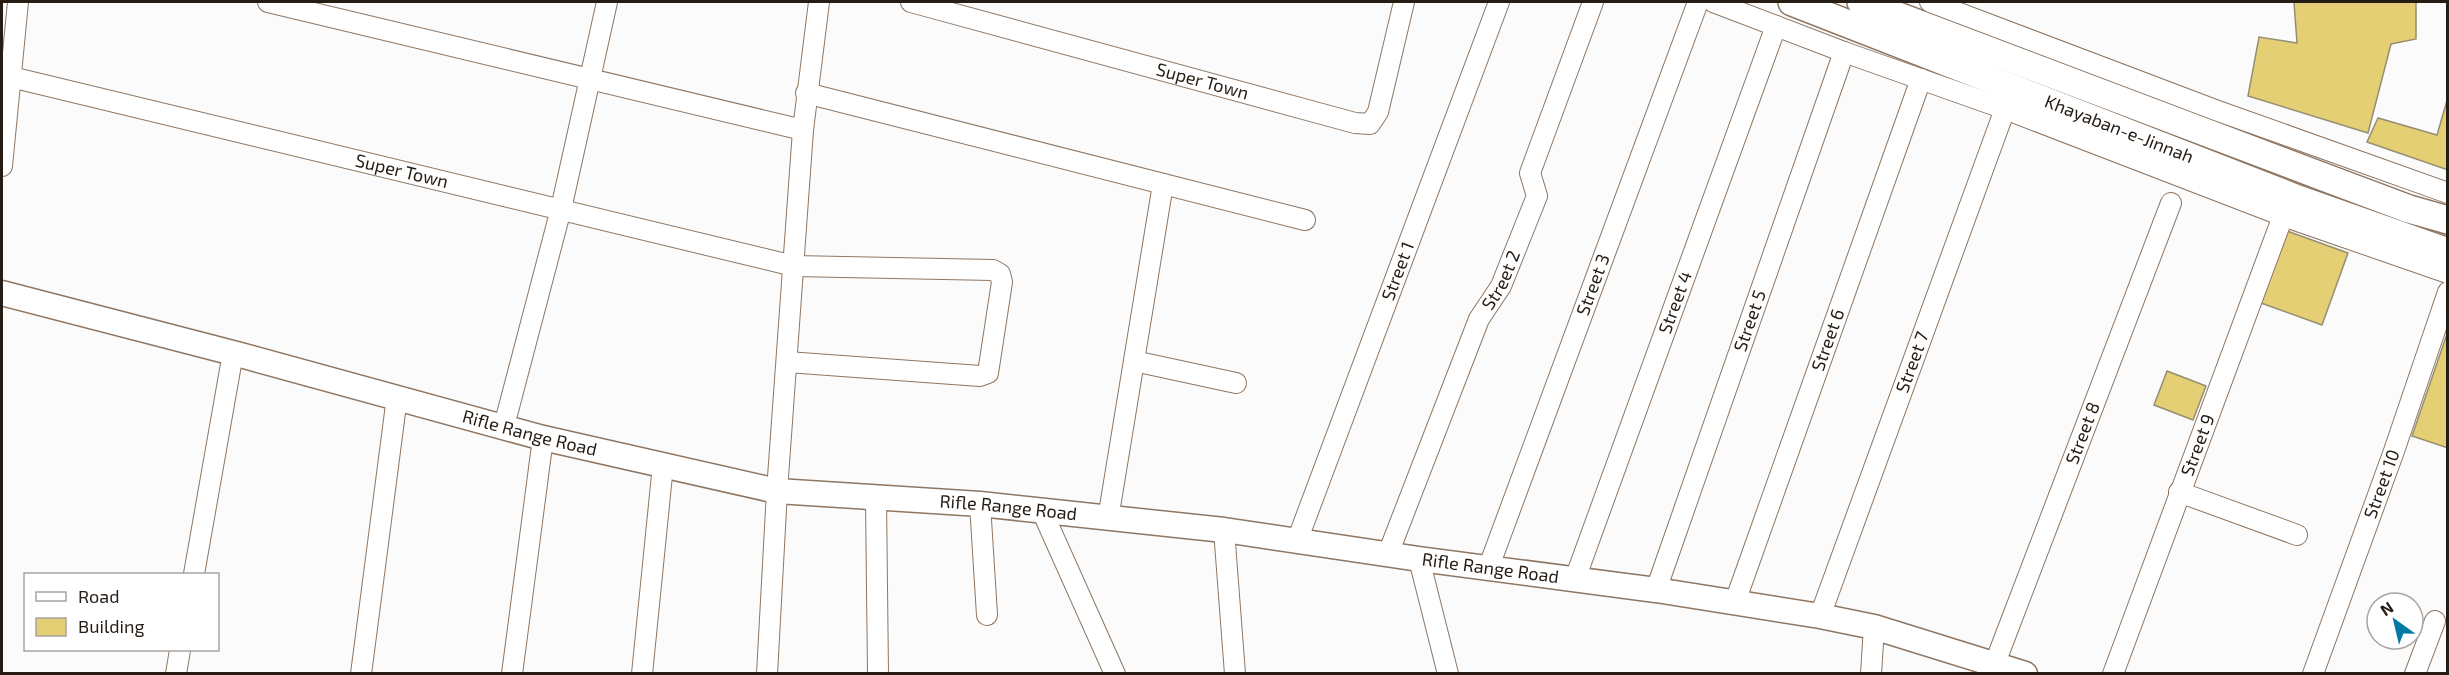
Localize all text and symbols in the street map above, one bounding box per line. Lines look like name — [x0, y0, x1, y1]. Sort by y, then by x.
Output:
street label: Super Town — [1154, 57, 1251, 104]
street label: Khayaban-e-Jinnah — [2042, 89, 2197, 167]
street label: Super Town — [353, 149, 451, 192]
street label: Street 1 — [1376, 238, 1418, 303]
street label: Street 2 — [1476, 247, 1524, 314]
street label: Street 3 — [1571, 251, 1614, 318]
street label: Street 4 — [1653, 268, 1696, 337]
street label: Street 5 — [1728, 287, 1770, 354]
street label: Street 6 — [1806, 306, 1848, 374]
street label: Street 7 — [1890, 329, 1933, 396]
street label: Street 8 — [2060, 399, 2104, 467]
street label: Rifle Range Road — [460, 404, 599, 460]
street label: Street 9 — [2175, 411, 2218, 479]
street label: Street 10 — [2358, 446, 2404, 521]
street label: Rifle Range Road — [939, 489, 1078, 524]
street label: Rifle Range Road — [1421, 547, 1560, 587]
legend — [24, 573, 219, 651]
text: Road — [78, 585, 119, 607]
north arrow — [2365, 591, 2425, 651]
text: N — [2376, 597, 2396, 619]
text: Building — [78, 615, 145, 637]

